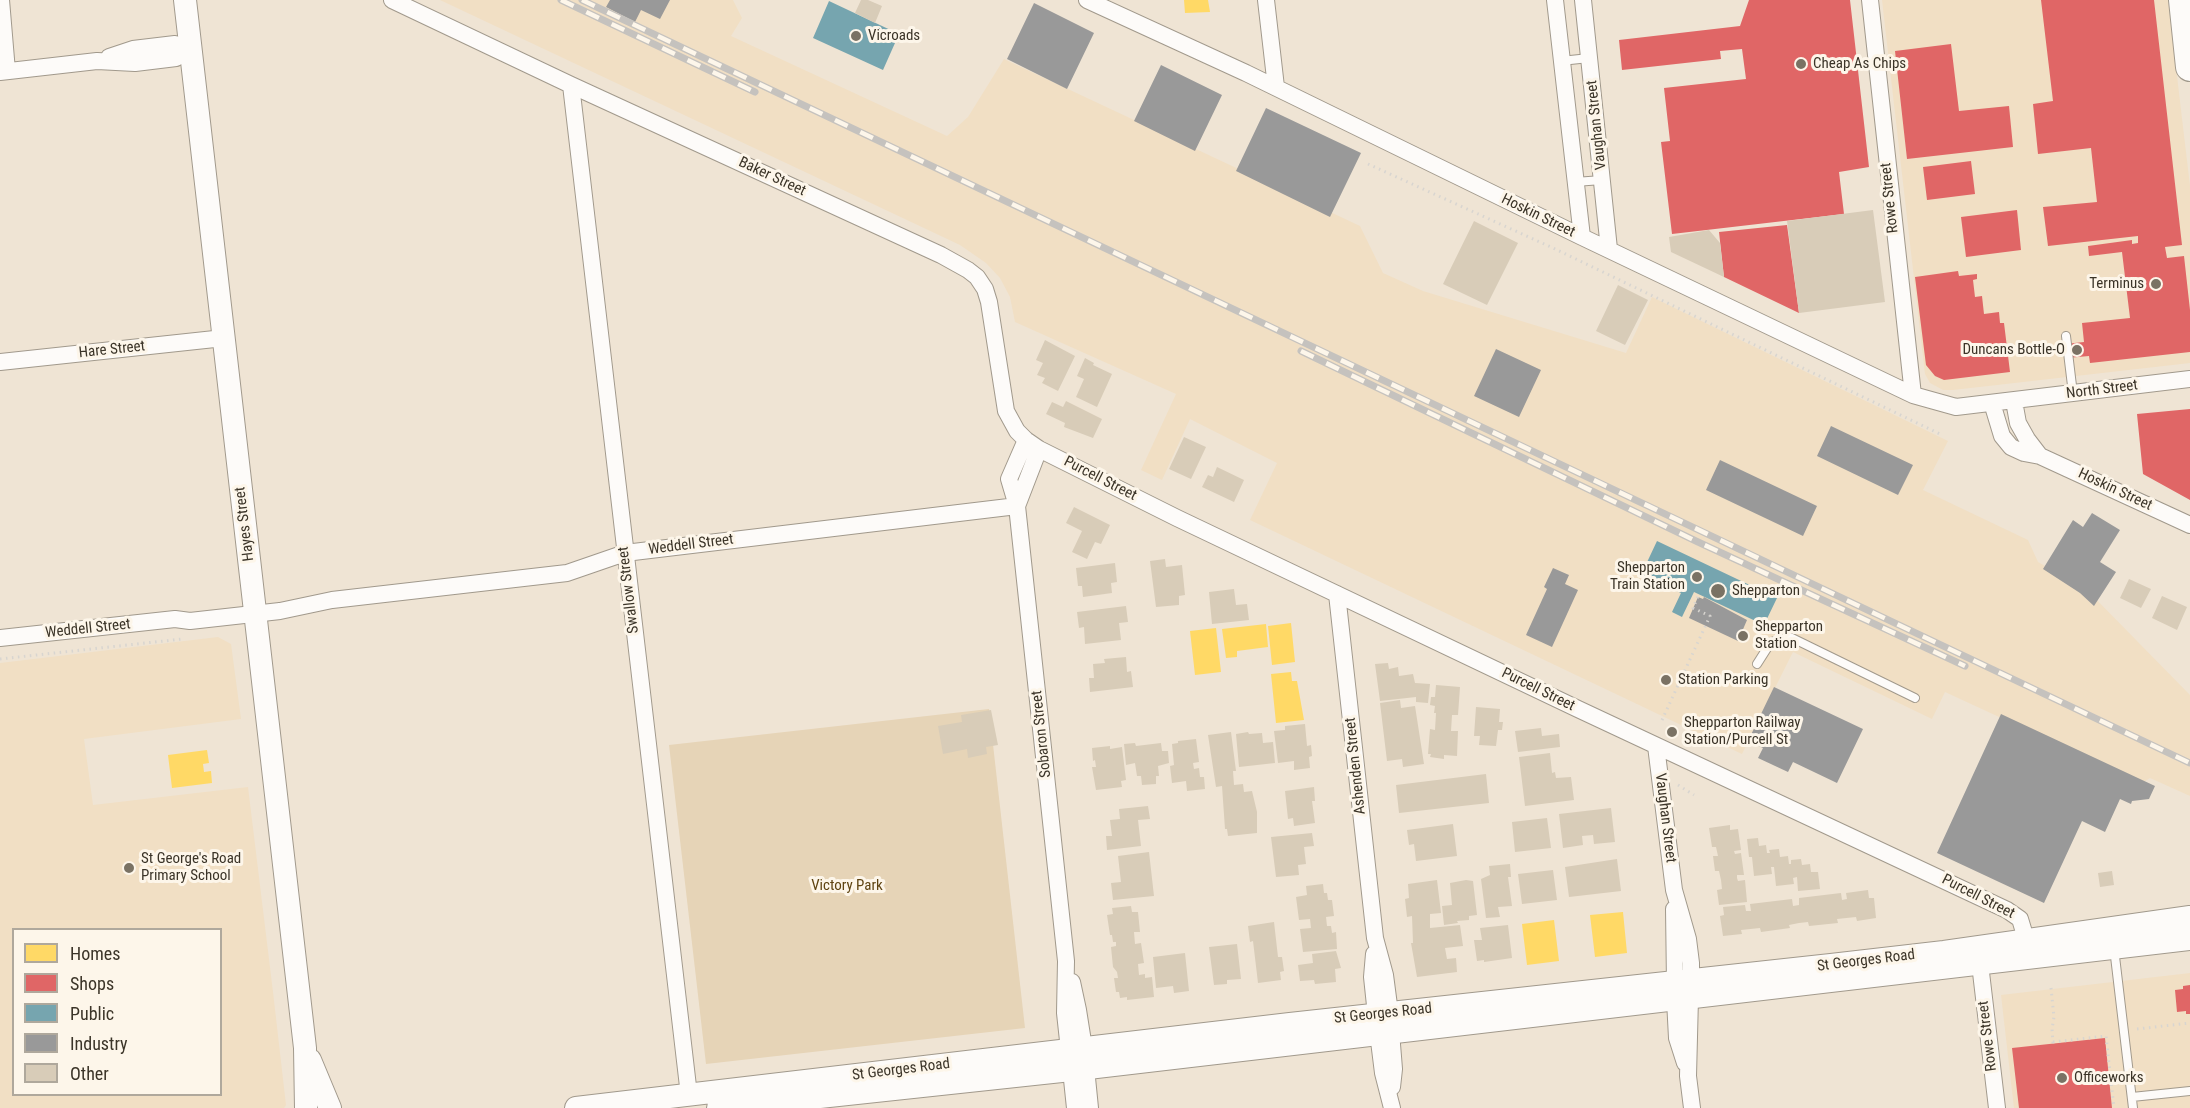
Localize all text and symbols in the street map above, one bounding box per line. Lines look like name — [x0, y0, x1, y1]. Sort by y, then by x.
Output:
place label: Vicroads — [868, 27, 920, 45]
marker: Vicroads — [849, 29, 863, 43]
place label: Cheap As Chips — [1813, 55, 1906, 73]
marker: Cheap As Chips — [1794, 57, 1808, 71]
street label: Vaughan Street — [1583, 79, 1611, 171]
street label: Baker Street — [735, 154, 809, 200]
street label: Rowe Street — [1877, 162, 1903, 234]
street label: Hoskin Street — [1498, 190, 1578, 242]
place label: Terminus — [2089, 275, 2144, 293]
marker: Terminus — [2149, 277, 2163, 291]
street label: Hare Street — [78, 338, 146, 362]
place label: Duncans Bottle-O — [1962, 341, 2065, 359]
marker: Duncans Bottle-O — [2070, 343, 2084, 357]
street label: North Street — [2065, 377, 2139, 403]
street label: Purcell Street — [1061, 453, 1139, 505]
street label: Hoskin Street — [2075, 465, 2155, 515]
street label: Hayes Street — [231, 486, 259, 562]
street label: Weddell Street — [647, 531, 735, 559]
street label: Swallow Street — [615, 545, 643, 635]
place label: Shepparton Train Station — [1610, 559, 1685, 594]
marker: Shepparton Train Station — [1690, 570, 1704, 584]
marker: Shepparton — [1709, 582, 1727, 600]
place label: Shepparton — [1732, 582, 1800, 600]
street label: Weddell Street — [44, 616, 132, 642]
place label: Shepparton Station — [1755, 618, 1823, 653]
marker: Shepparton Station — [1736, 629, 1750, 643]
street label: Purcell Street — [1498, 665, 1578, 715]
place label: Station Parking — [1678, 671, 1768, 689]
marker: Station Parking — [1659, 673, 1673, 687]
street label: Sobaron Street — [1028, 689, 1056, 779]
place label: Shepparton Railway Station/Purcell St — [1684, 714, 1801, 749]
street label: Ashenden Street — [1342, 717, 1370, 815]
marker: Shepparton Railway Station/Purcell St — [1665, 725, 1679, 739]
street label: Vaughan Street — [1651, 772, 1679, 864]
place label: St George's Road Primary School — [141, 850, 241, 885]
marker: St George's Road Primary School — [122, 861, 136, 875]
street label: Purcell Street — [1939, 871, 2017, 923]
park label: Victory Park — [811, 877, 883, 895]
legend — [12, 928, 222, 1096]
text: Homes — [70, 943, 120, 964]
street label: St Georges Road — [1816, 946, 1916, 976]
text: Shops — [70, 973, 114, 994]
street label: St Georges Road — [1333, 1000, 1433, 1028]
street label: Rowe Street — [1975, 1000, 2001, 1072]
text: Public — [70, 1003, 114, 1024]
text: Industry — [70, 1033, 128, 1054]
street label: St Georges Road — [851, 1055, 951, 1085]
text: Other — [70, 1063, 109, 1084]
place label: Officeworks — [2074, 1069, 2144, 1087]
marker: Officeworks — [2055, 1071, 2069, 1085]

